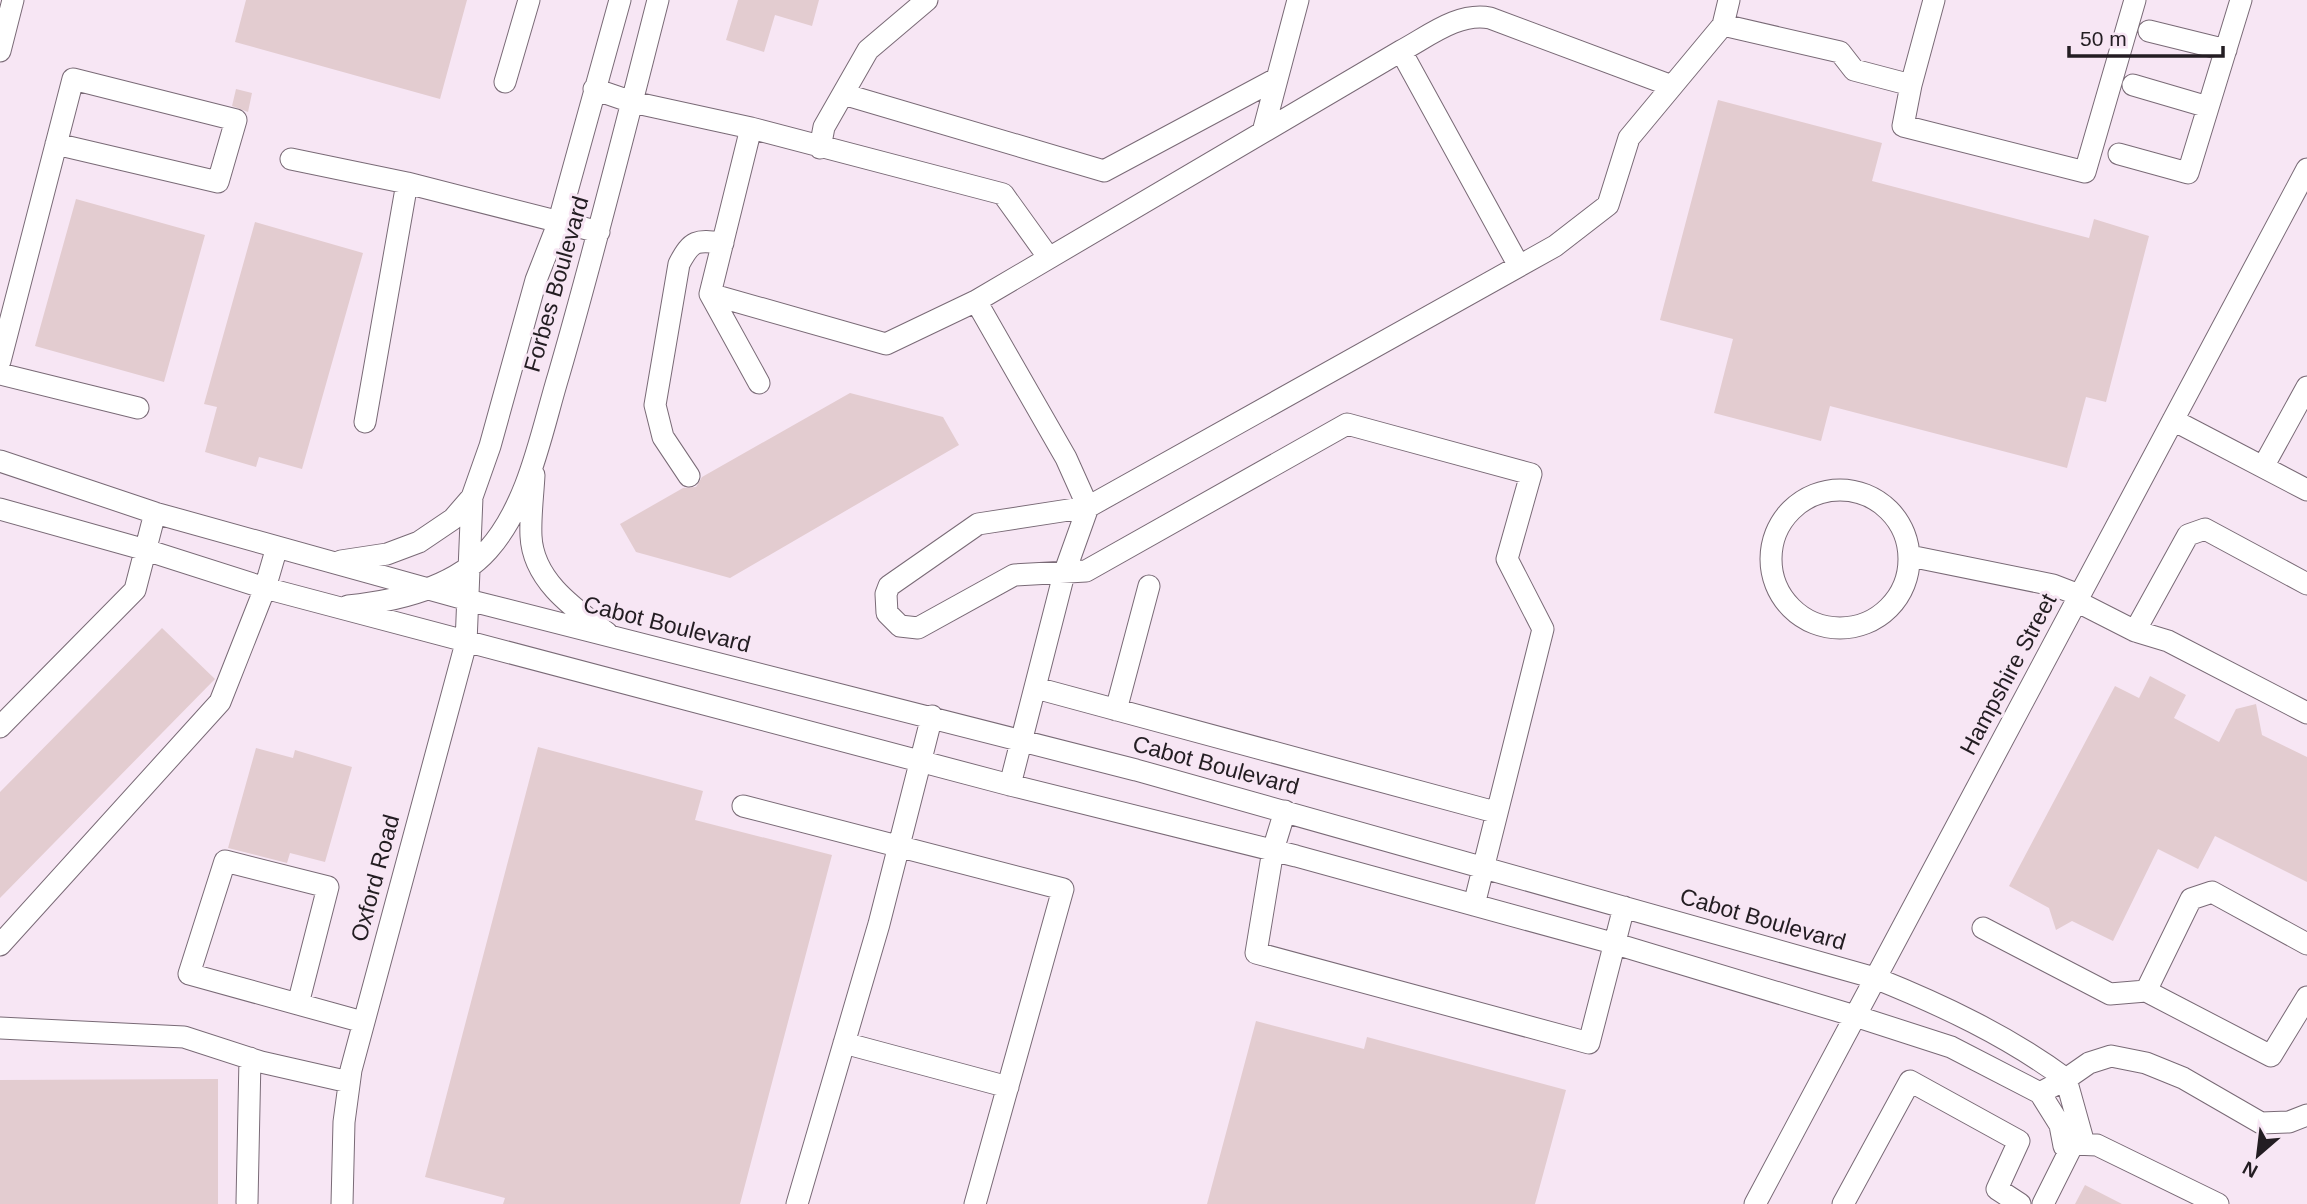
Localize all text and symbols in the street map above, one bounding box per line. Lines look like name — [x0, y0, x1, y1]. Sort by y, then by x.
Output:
scale bar — [2069, 14, 2223, 58]
text: 50 m — [2080, 27, 2127, 50]
street label: Forbes Boulevard — [518, 193, 594, 375]
street label: Hampshire Street — [1955, 588, 2062, 759]
street label: Cabot Boulevard — [581, 591, 753, 657]
street label: Cabot Boulevard — [1130, 730, 1302, 800]
street label: Oxford Road — [346, 812, 404, 944]
street label: Cabot Boulevard — [1677, 883, 1849, 955]
north arrow — [2223, 1120, 2293, 1190]
text: N — [2239, 1157, 2261, 1182]

